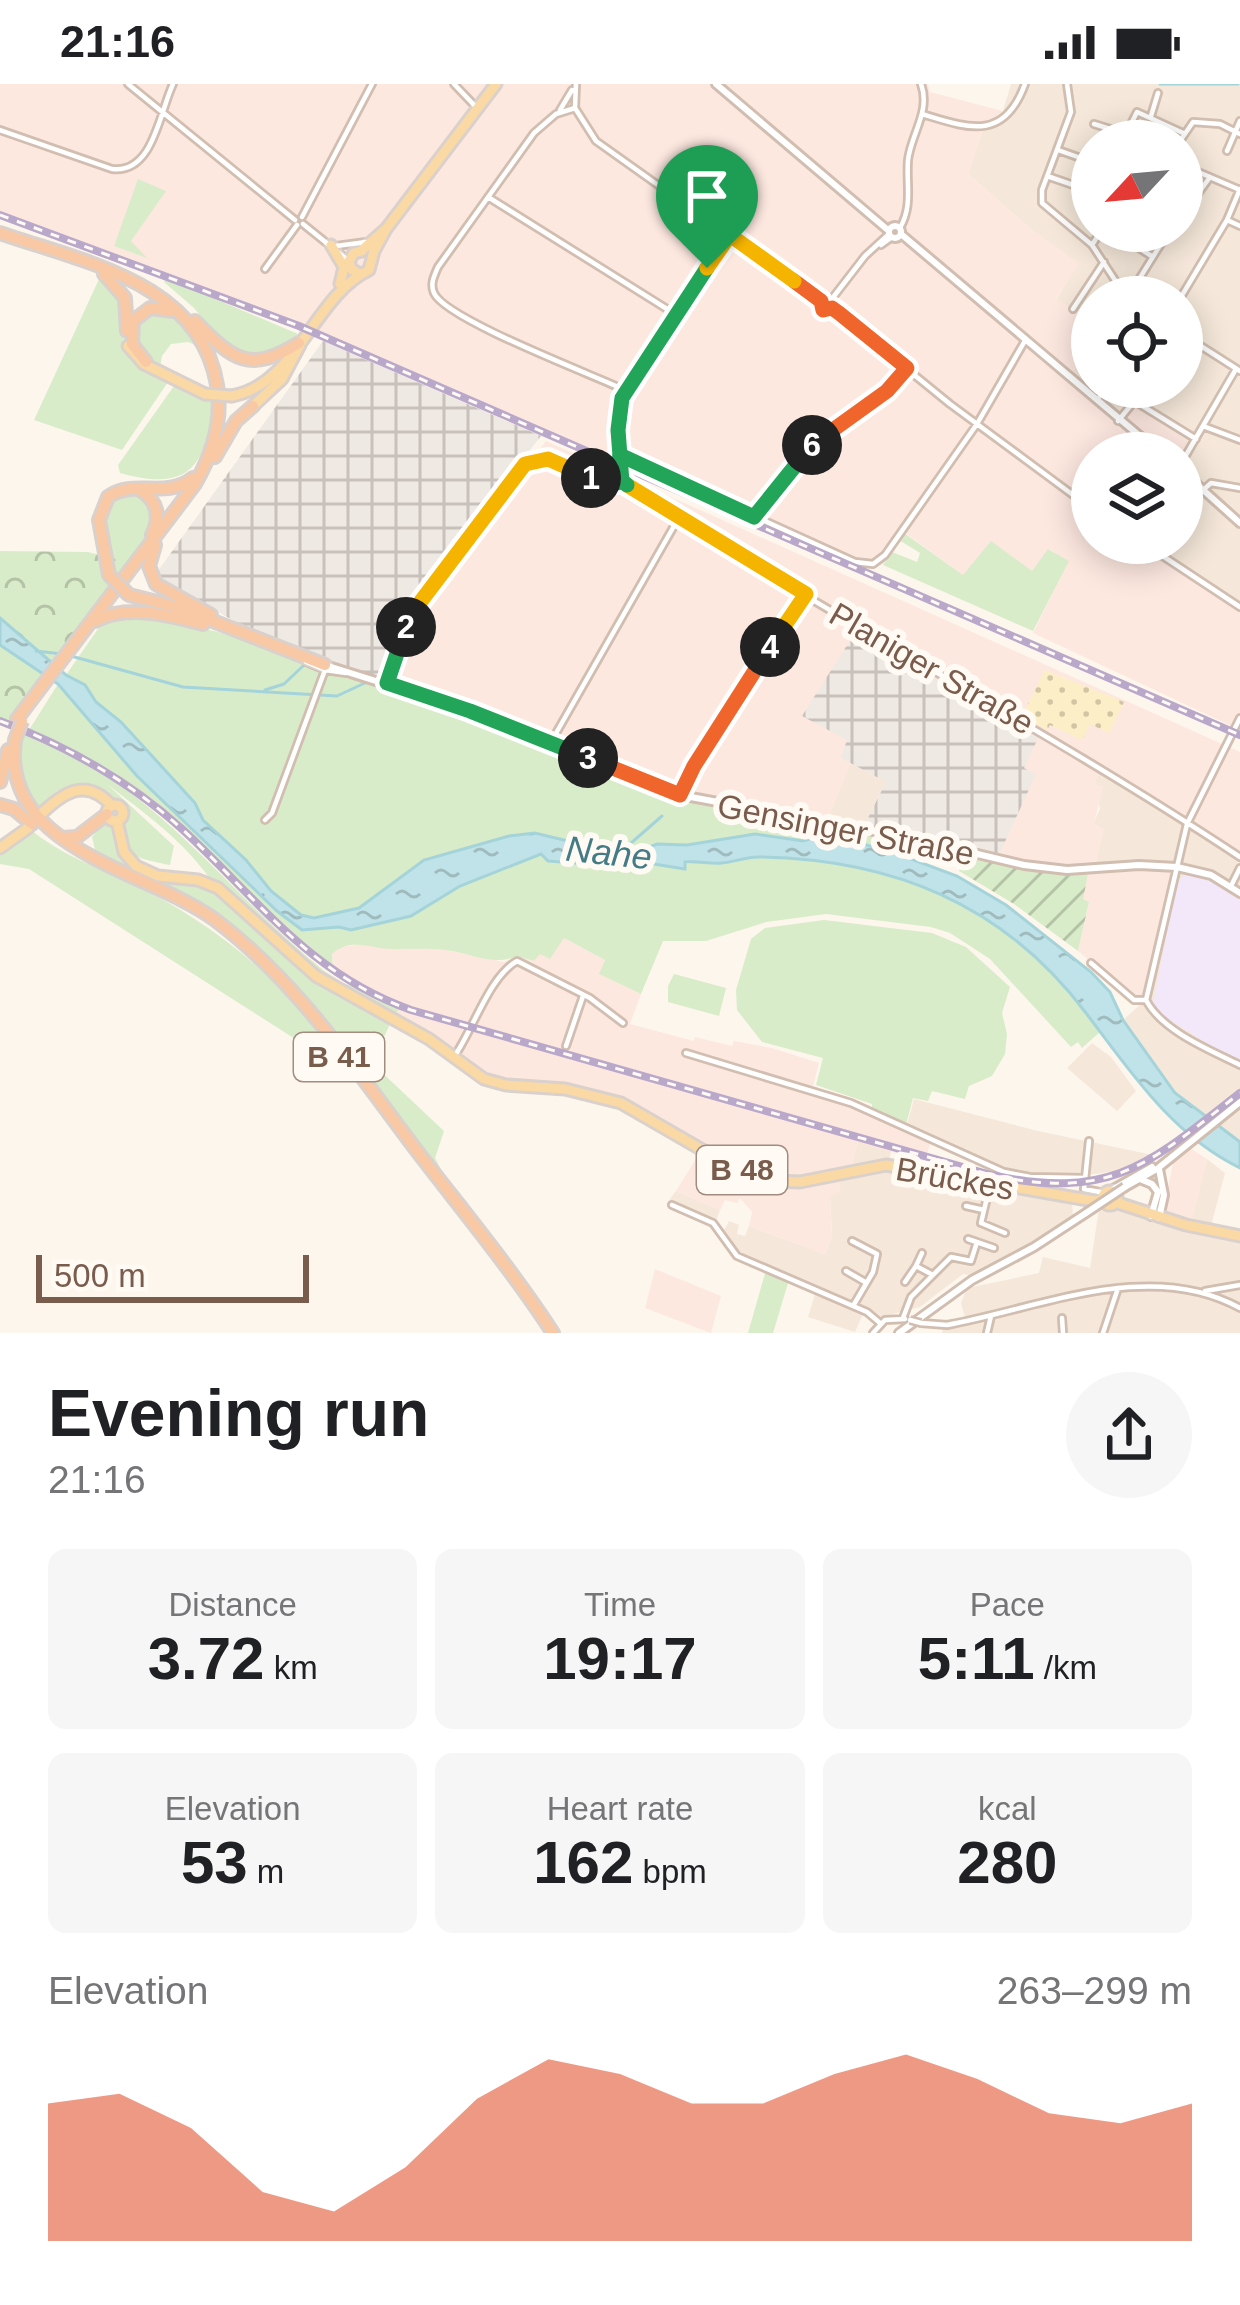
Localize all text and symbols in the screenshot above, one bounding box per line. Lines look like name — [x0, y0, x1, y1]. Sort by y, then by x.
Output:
text: 21:16 — [60, 16, 175, 67]
north arrow — [1071, 120, 1203, 252]
map controls — [1071, 120, 1203, 564]
pin — [656, 145, 758, 268]
icon: arrive — [674, 163, 740, 229]
button: locate — [1071, 276, 1203, 408]
pin: 6 — [782, 415, 842, 475]
text: 6 — [803, 426, 821, 463]
button: layers — [1071, 432, 1203, 564]
pin: 1 — [561, 448, 621, 508]
text: 1 — [582, 459, 600, 496]
street label: Planiger Straße — [823, 595, 1040, 742]
pin: 2 — [376, 597, 436, 657]
text: 2 — [397, 608, 415, 645]
pin: 4 — [740, 617, 800, 677]
text: 4 — [761, 628, 779, 665]
pin: 3 — [558, 728, 618, 788]
text: 3 — [579, 739, 597, 776]
street label: Gensinger Straße — [715, 786, 977, 873]
water label: Nahe — [564, 828, 654, 877]
road number: B 41 — [294, 1033, 384, 1081]
road number: B 48 — [697, 1146, 787, 1194]
street label: Brückes — [893, 1150, 1017, 1207]
scale bar — [36, 1249, 309, 1302]
text: 500 m — [54, 1257, 146, 1294]
button: share — [1066, 1372, 1192, 1498]
text: Evening run — [48, 1376, 429, 1450]
text: 21:16 — [48, 1458, 146, 1501]
text: Distance — [168, 1586, 297, 1623]
text: Time — [584, 1586, 656, 1623]
text: Pace — [970, 1586, 1045, 1623]
text: 3.72 — [148, 1625, 264, 1692]
text: 19:17 — [543, 1625, 697, 1692]
text: 5:11 — [918, 1625, 1035, 1692]
text: km — [264, 1649, 318, 1686]
text: /km — [1035, 1649, 1097, 1686]
text: Elevation — [165, 1790, 301, 1827]
text: Heart rate — [547, 1790, 693, 1827]
text: kcal — [978, 1790, 1037, 1827]
text: 53 — [181, 1829, 248, 1896]
text: 162 — [533, 1829, 633, 1896]
text: 280 — [957, 1829, 1057, 1896]
text: m — [248, 1853, 284, 1890]
text: bpm — [633, 1853, 707, 1890]
text: Elevation — [48, 1969, 208, 2012]
text: 263–299 m — [997, 1969, 1192, 2012]

